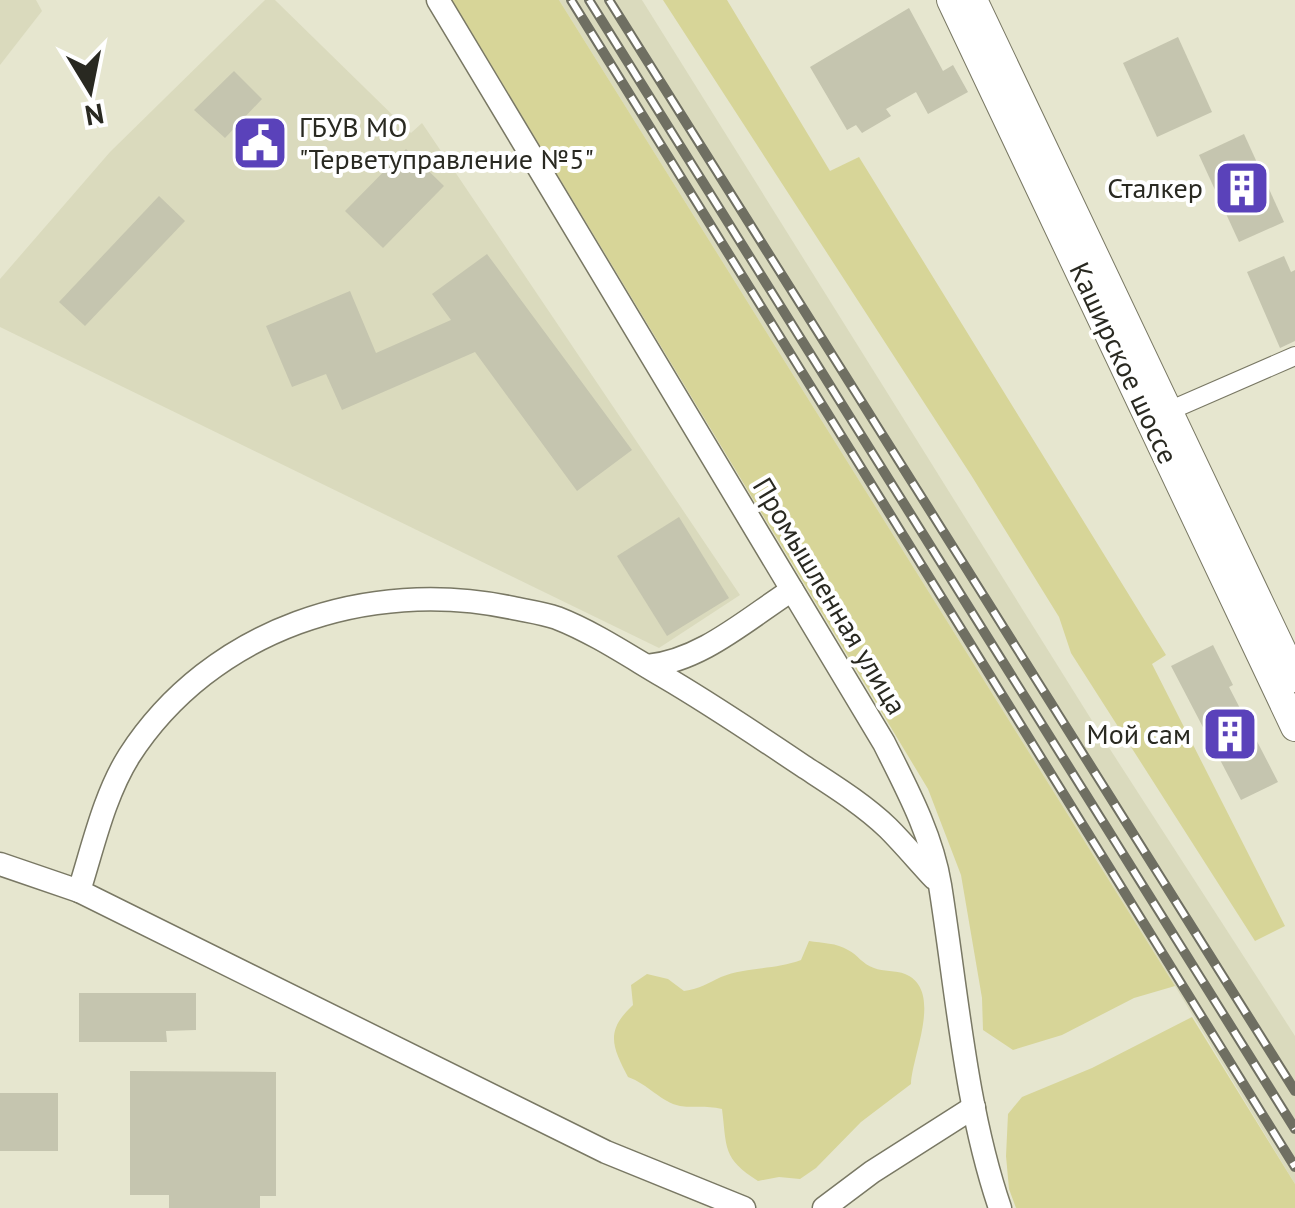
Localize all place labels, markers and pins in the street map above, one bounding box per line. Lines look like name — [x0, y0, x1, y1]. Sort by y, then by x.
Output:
place label: ГБУВ МО "Терветуправление №5" — [299, 108, 594, 177]
public building icon: ГБУВ МО "Терветуправление №5" — [230, 113, 290, 173]
building icon: Сталкер — [1212, 158, 1272, 218]
place label: Сталкер — [1107, 169, 1203, 206]
building icon: Мой сам — [1200, 704, 1260, 764]
place label: Мой сам — [1087, 715, 1191, 752]

